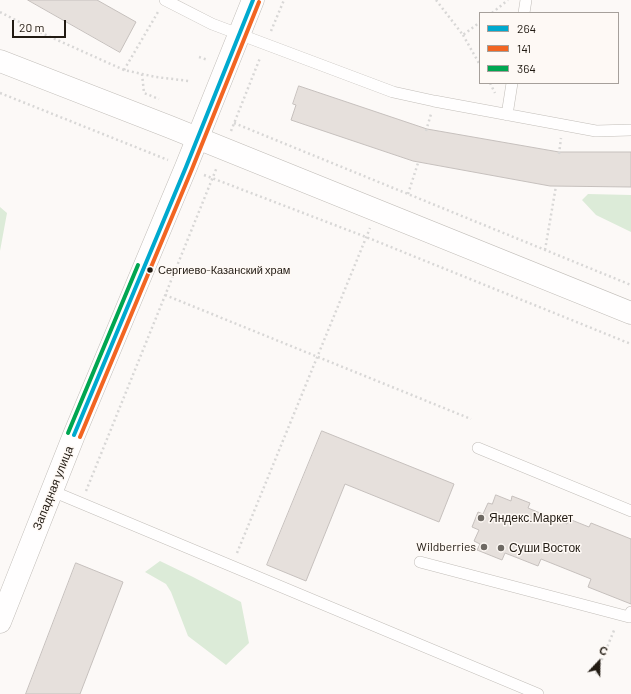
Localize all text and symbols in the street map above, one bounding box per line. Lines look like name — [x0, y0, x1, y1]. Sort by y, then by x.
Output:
scale bar — [14, 12, 68, 38]
legend — [479, 12, 619, 84]
text: 20 m — [19, 20, 45, 34]
text: 264 — [517, 21, 536, 35]
text: 141 — [517, 41, 531, 55]
text: 364 — [517, 61, 536, 75]
place label: Сергиево-Казанский храм — [158, 263, 290, 277]
marker: Сергиево-Казанский храм — [145, 265, 155, 275]
street label: Западная улица — [30, 444, 76, 532]
place label: Яндекс.Маркет — [489, 511, 573, 525]
marker: Яндекс.Маркет — [476, 513, 486, 523]
place label: Wildberries — [416, 540, 476, 554]
place label: Суши Восток — [509, 541, 580, 555]
marker: Wildberries — [479, 542, 489, 552]
marker: Суши Восток — [496, 543, 506, 553]
north arrow — [579, 642, 619, 682]
text: С — [598, 643, 610, 658]

